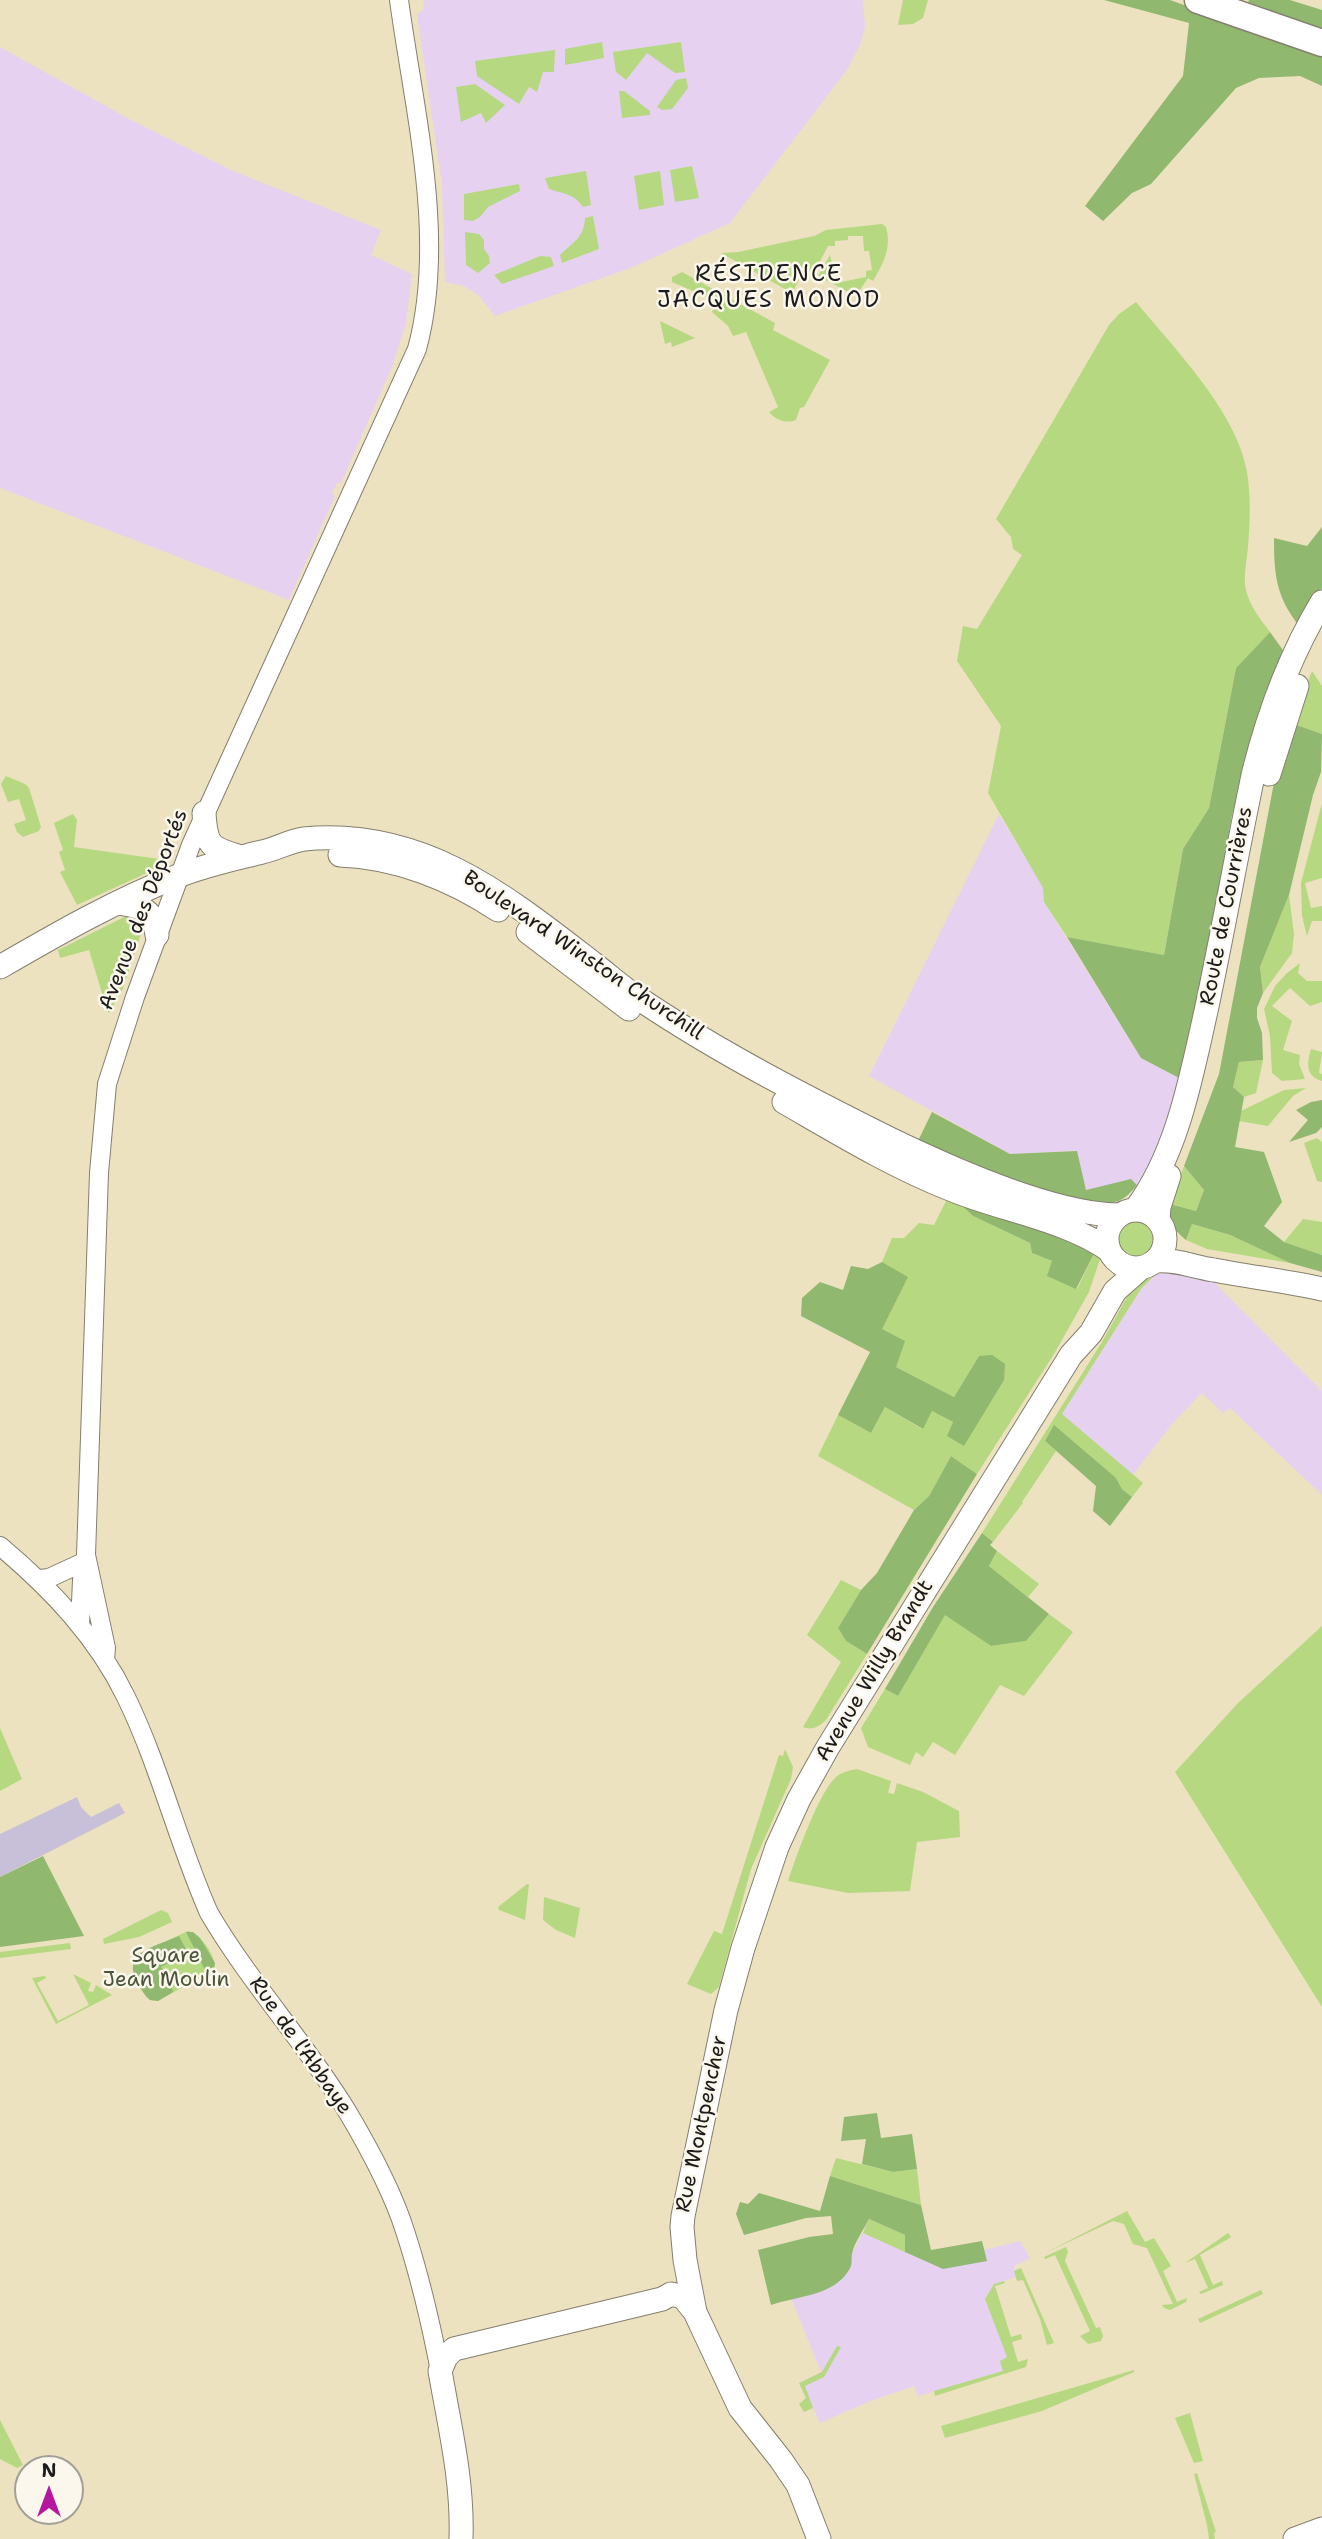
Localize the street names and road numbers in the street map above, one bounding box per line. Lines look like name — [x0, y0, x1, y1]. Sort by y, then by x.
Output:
street label: Route de Courrières — [1195, 804, 1259, 1008]
street label: Avenue des Déportés — [94, 806, 194, 1014]
street label: Boulevard Winston Churchill — [458, 866, 708, 1046]
street label: Avenue Willy Brandt — [811, 1576, 939, 1766]
street label: Rue de l'Abbaye — [243, 1972, 357, 2120]
street label: Rue Montpencher — [671, 2033, 733, 2215]

